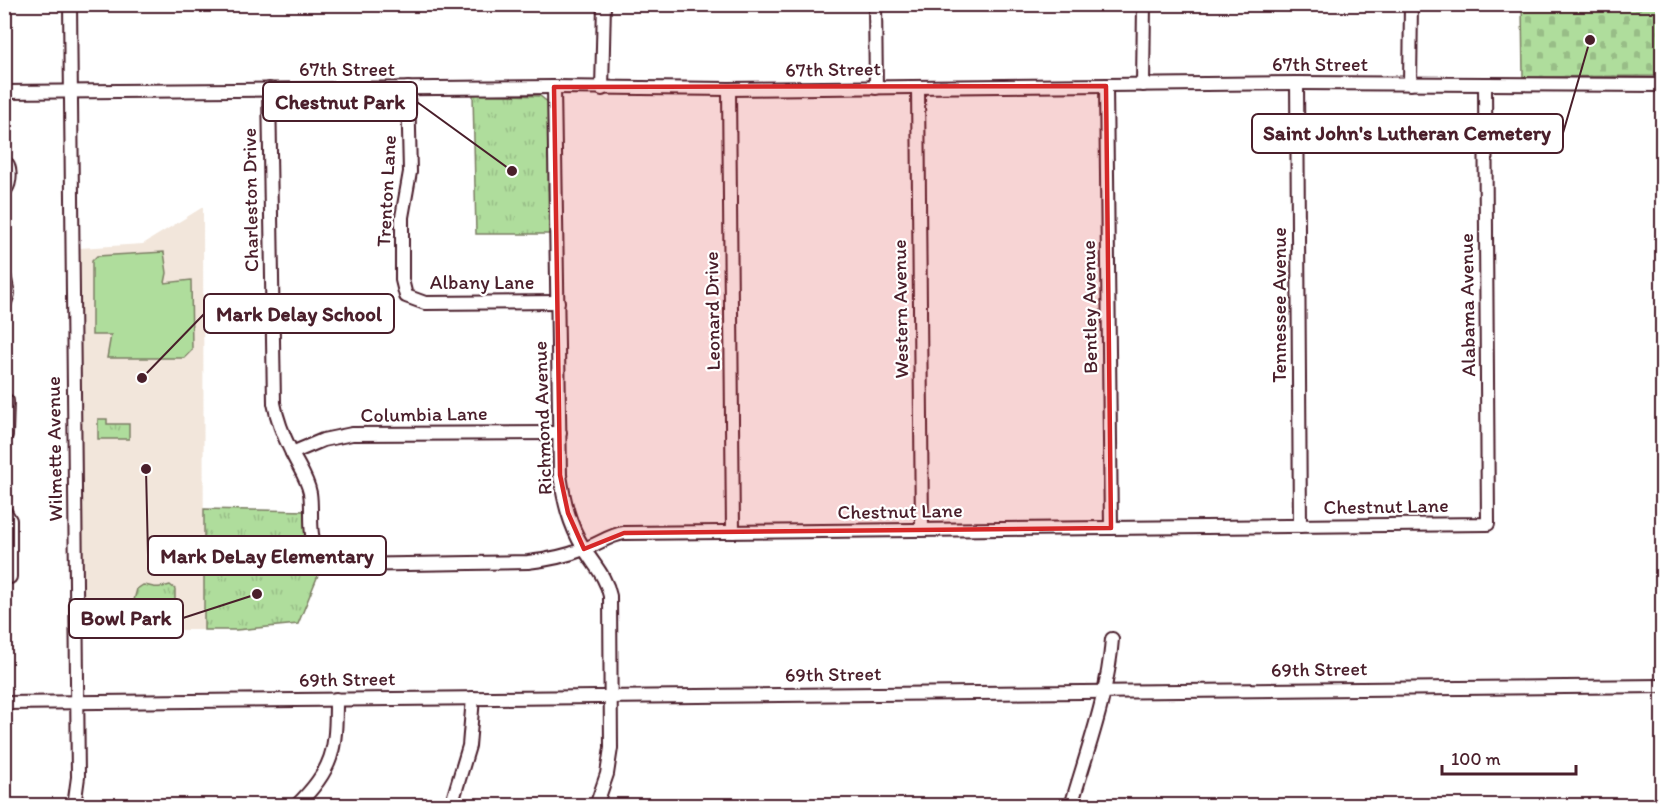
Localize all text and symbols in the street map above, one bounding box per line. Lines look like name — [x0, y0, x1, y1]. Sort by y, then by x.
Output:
street label: 67th Street — [1272, 52, 1368, 76]
street label: 67th Street — [785, 56, 882, 82]
street label: 67th Street — [299, 57, 395, 81]
callout: Chestnut Park — [263, 82, 417, 121]
text: Chestnut Park — [275, 89, 406, 114]
callout: Saint John's Lutheran Cemetery — [1252, 114, 1563, 153]
text: Saint John's Lutheran Cemetery — [1263, 120, 1551, 146]
street label: Charleston Drive — [237, 128, 263, 272]
street label: Trenton Lane — [371, 134, 401, 248]
street label: Tennessee Avenue — [1267, 227, 1291, 383]
street label: Alabama Avenue — [1454, 233, 1480, 377]
street label: Western Avenue — [887, 239, 913, 379]
street label: Bentley Avenue — [1076, 240, 1102, 374]
street label: Leonard Drive — [699, 251, 725, 371]
street label: Albany Lane — [430, 270, 534, 294]
callout: Mark Delay School — [204, 294, 394, 333]
text: Mark Delay School — [216, 301, 383, 327]
street label: Richmond Avenue — [527, 341, 557, 495]
street label: Wilmette Avenue — [41, 376, 67, 522]
street label: Columbia Lane — [360, 401, 488, 427]
street label: Chestnut Lane — [1323, 493, 1449, 519]
street label: Chestnut Lane — [837, 498, 963, 524]
callout: Mark DeLay Elementary — [148, 536, 386, 575]
text: Mark DeLay Elementary — [160, 543, 375, 569]
callout: Bowl Park — [69, 599, 183, 638]
text: Bowl Park — [81, 605, 173, 630]
street label: 69th Street — [1271, 656, 1368, 682]
street label: 69th Street — [785, 661, 882, 687]
street label: 69th Street — [299, 666, 396, 692]
scale bar — [1442, 738, 1576, 776]
text: 100 m — [1451, 748, 1501, 770]

